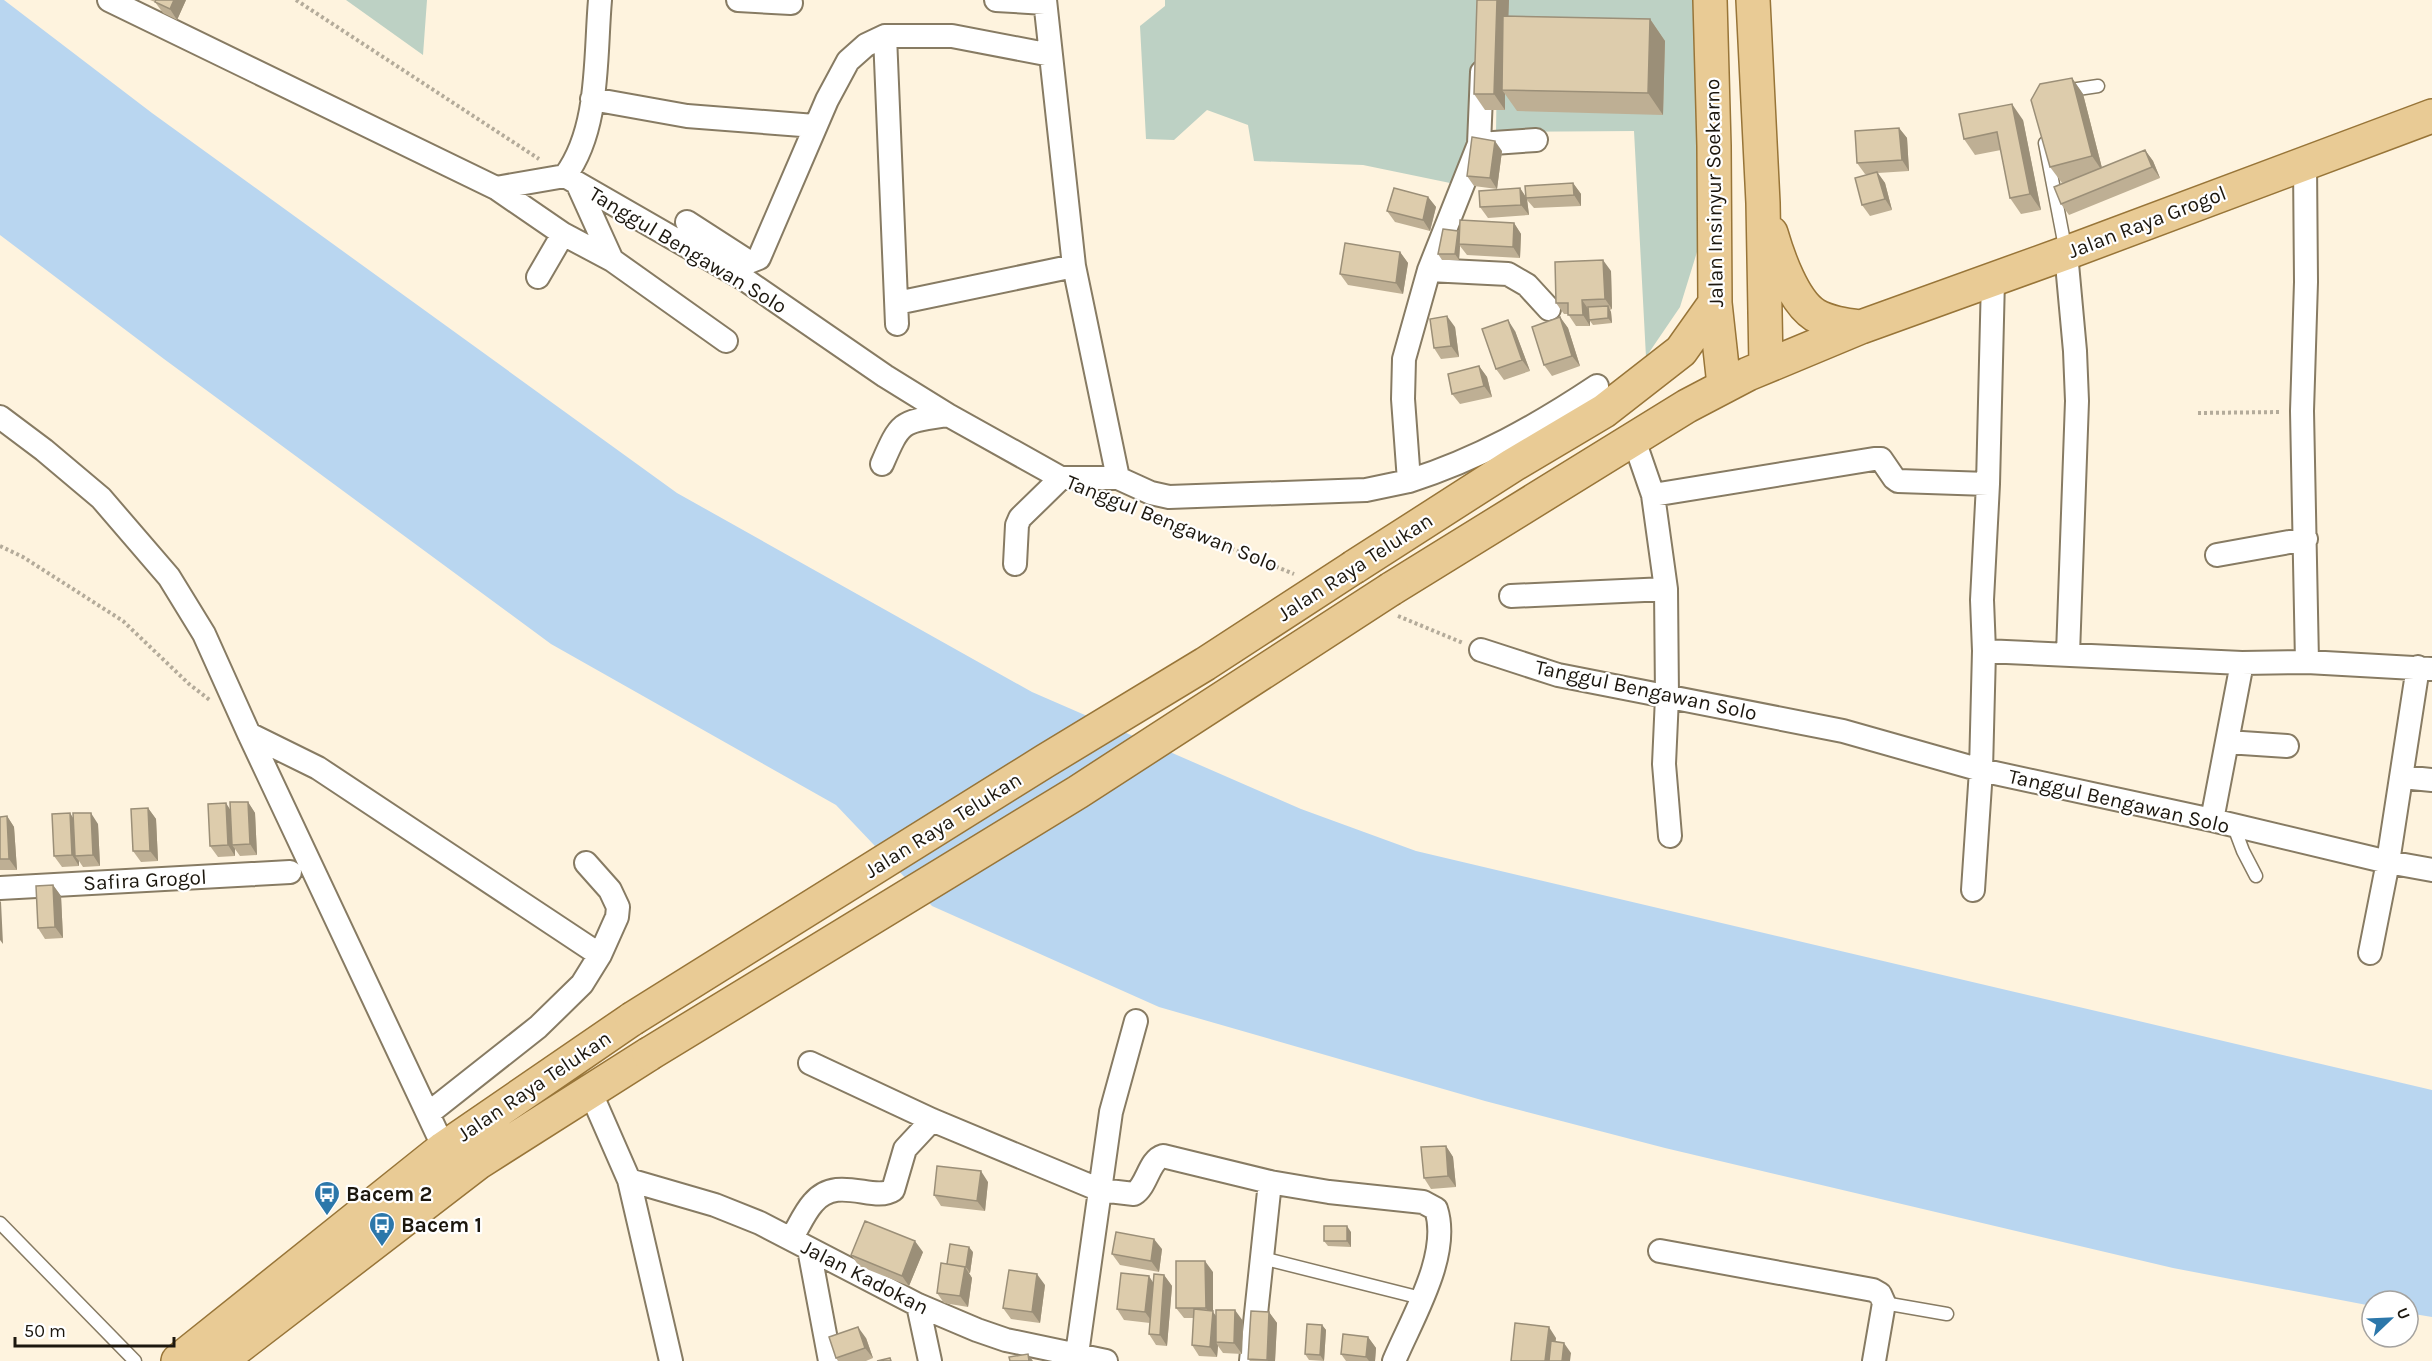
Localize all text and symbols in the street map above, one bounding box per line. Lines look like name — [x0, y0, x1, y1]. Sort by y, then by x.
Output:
street label: Jalan Insinyur Soekarno — [1700, 78, 1728, 308]
street label: Tanggul Bengawan Solo — [585, 181, 791, 319]
street label: Jalan Raya Grogol — [2064, 181, 2230, 263]
street label: Tanggul Bengawan Solo — [1063, 470, 1281, 576]
street label: Jalan Raya Telukan — [1273, 508, 1437, 626]
street label: Tanggul Bengawan Solo — [1533, 655, 1759, 725]
street label: Tanggul Bengawan Solo — [2006, 764, 2232, 838]
street label: Jalan Raya Telukan — [860, 767, 1026, 883]
street label: Safira Grogol — [83, 865, 207, 895]
street label: Jalan Raya Telukan — [453, 1026, 615, 1146]
bus stop icon: Bacem 2 — [312, 1179, 342, 1217]
place label: Bacem 2 — [346, 1182, 432, 1206]
bus stop icon: Bacem 1 — [367, 1210, 397, 1248]
place label: Bacem 1 — [401, 1213, 482, 1237]
street label: Jalan Kadokan — [797, 1235, 933, 1319]
north arrow — [2360, 1289, 2420, 1349]
text: U — [2392, 1305, 2414, 1322]
scale bar — [15, 1310, 174, 1348]
text: 50 m — [24, 1320, 66, 1342]

